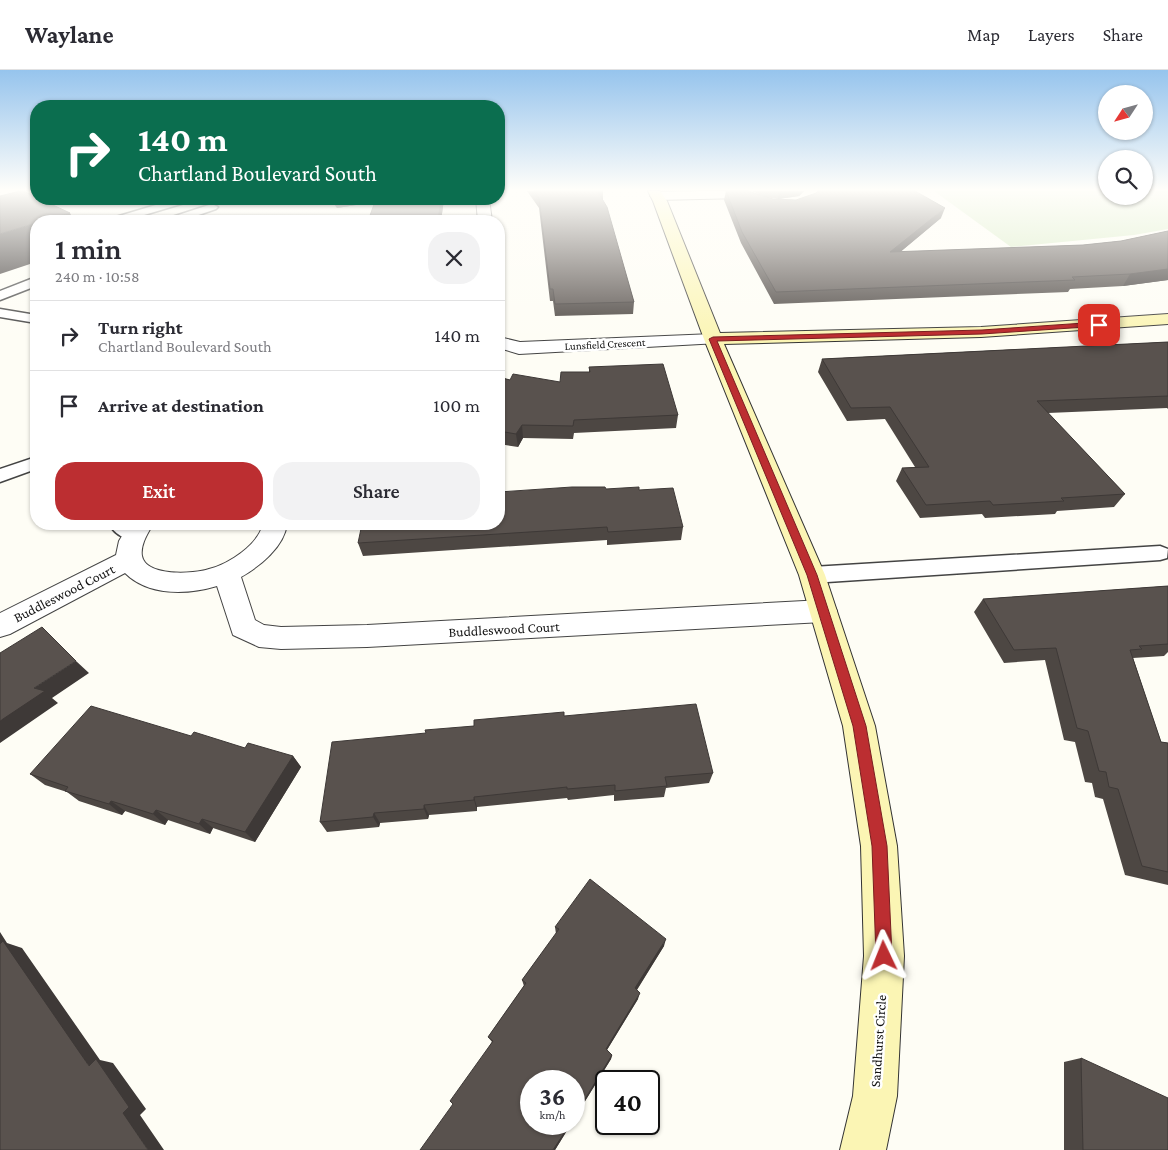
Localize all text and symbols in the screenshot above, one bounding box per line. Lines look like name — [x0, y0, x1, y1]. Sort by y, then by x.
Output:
text: Waylane — [25, 21, 114, 48]
text: Map — [967, 25, 1000, 45]
text: Layers — [1028, 25, 1075, 45]
text: Share — [1103, 25, 1143, 45]
north arrow — [1098, 85, 1152, 140]
map controls — [1098, 85, 1153, 205]
icon: right — [55, 120, 120, 185]
text: 140 m — [138, 120, 228, 159]
button: search — [1098, 150, 1153, 205]
text: Chartland Boulevard South — [138, 161, 377, 186]
text: 1 min — [55, 232, 122, 265]
button: close — [428, 232, 480, 284]
text: 240 m · 10:58 — [55, 268, 140, 285]
pin — [1078, 304, 1120, 346]
icon: arrive — [1085, 311, 1113, 339]
text: Turn right — [98, 317, 183, 338]
icon: right — [55, 322, 83, 350]
text: 140 m — [434, 325, 480, 346]
street label: Lunsfield Crescent — [564, 336, 646, 352]
text: Chartland Boulevard South — [98, 338, 272, 355]
icon: arrive — [55, 392, 83, 420]
text: Arrive at destination — [98, 395, 264, 416]
text: 100 m — [433, 395, 480, 416]
button: Exit — [55, 462, 263, 520]
button: Share — [273, 462, 480, 520]
street label: Buddleswood Court — [11, 560, 118, 625]
street label: Buddleswood Court — [448, 618, 560, 640]
position arrow — [857, 929, 909, 981]
street label: Sandhurst Circle — [867, 994, 889, 1088]
speed limit sign: 40 — [595, 1070, 660, 1135]
text: 36 — [540, 1083, 565, 1110]
text: km/h — [540, 1108, 565, 1122]

